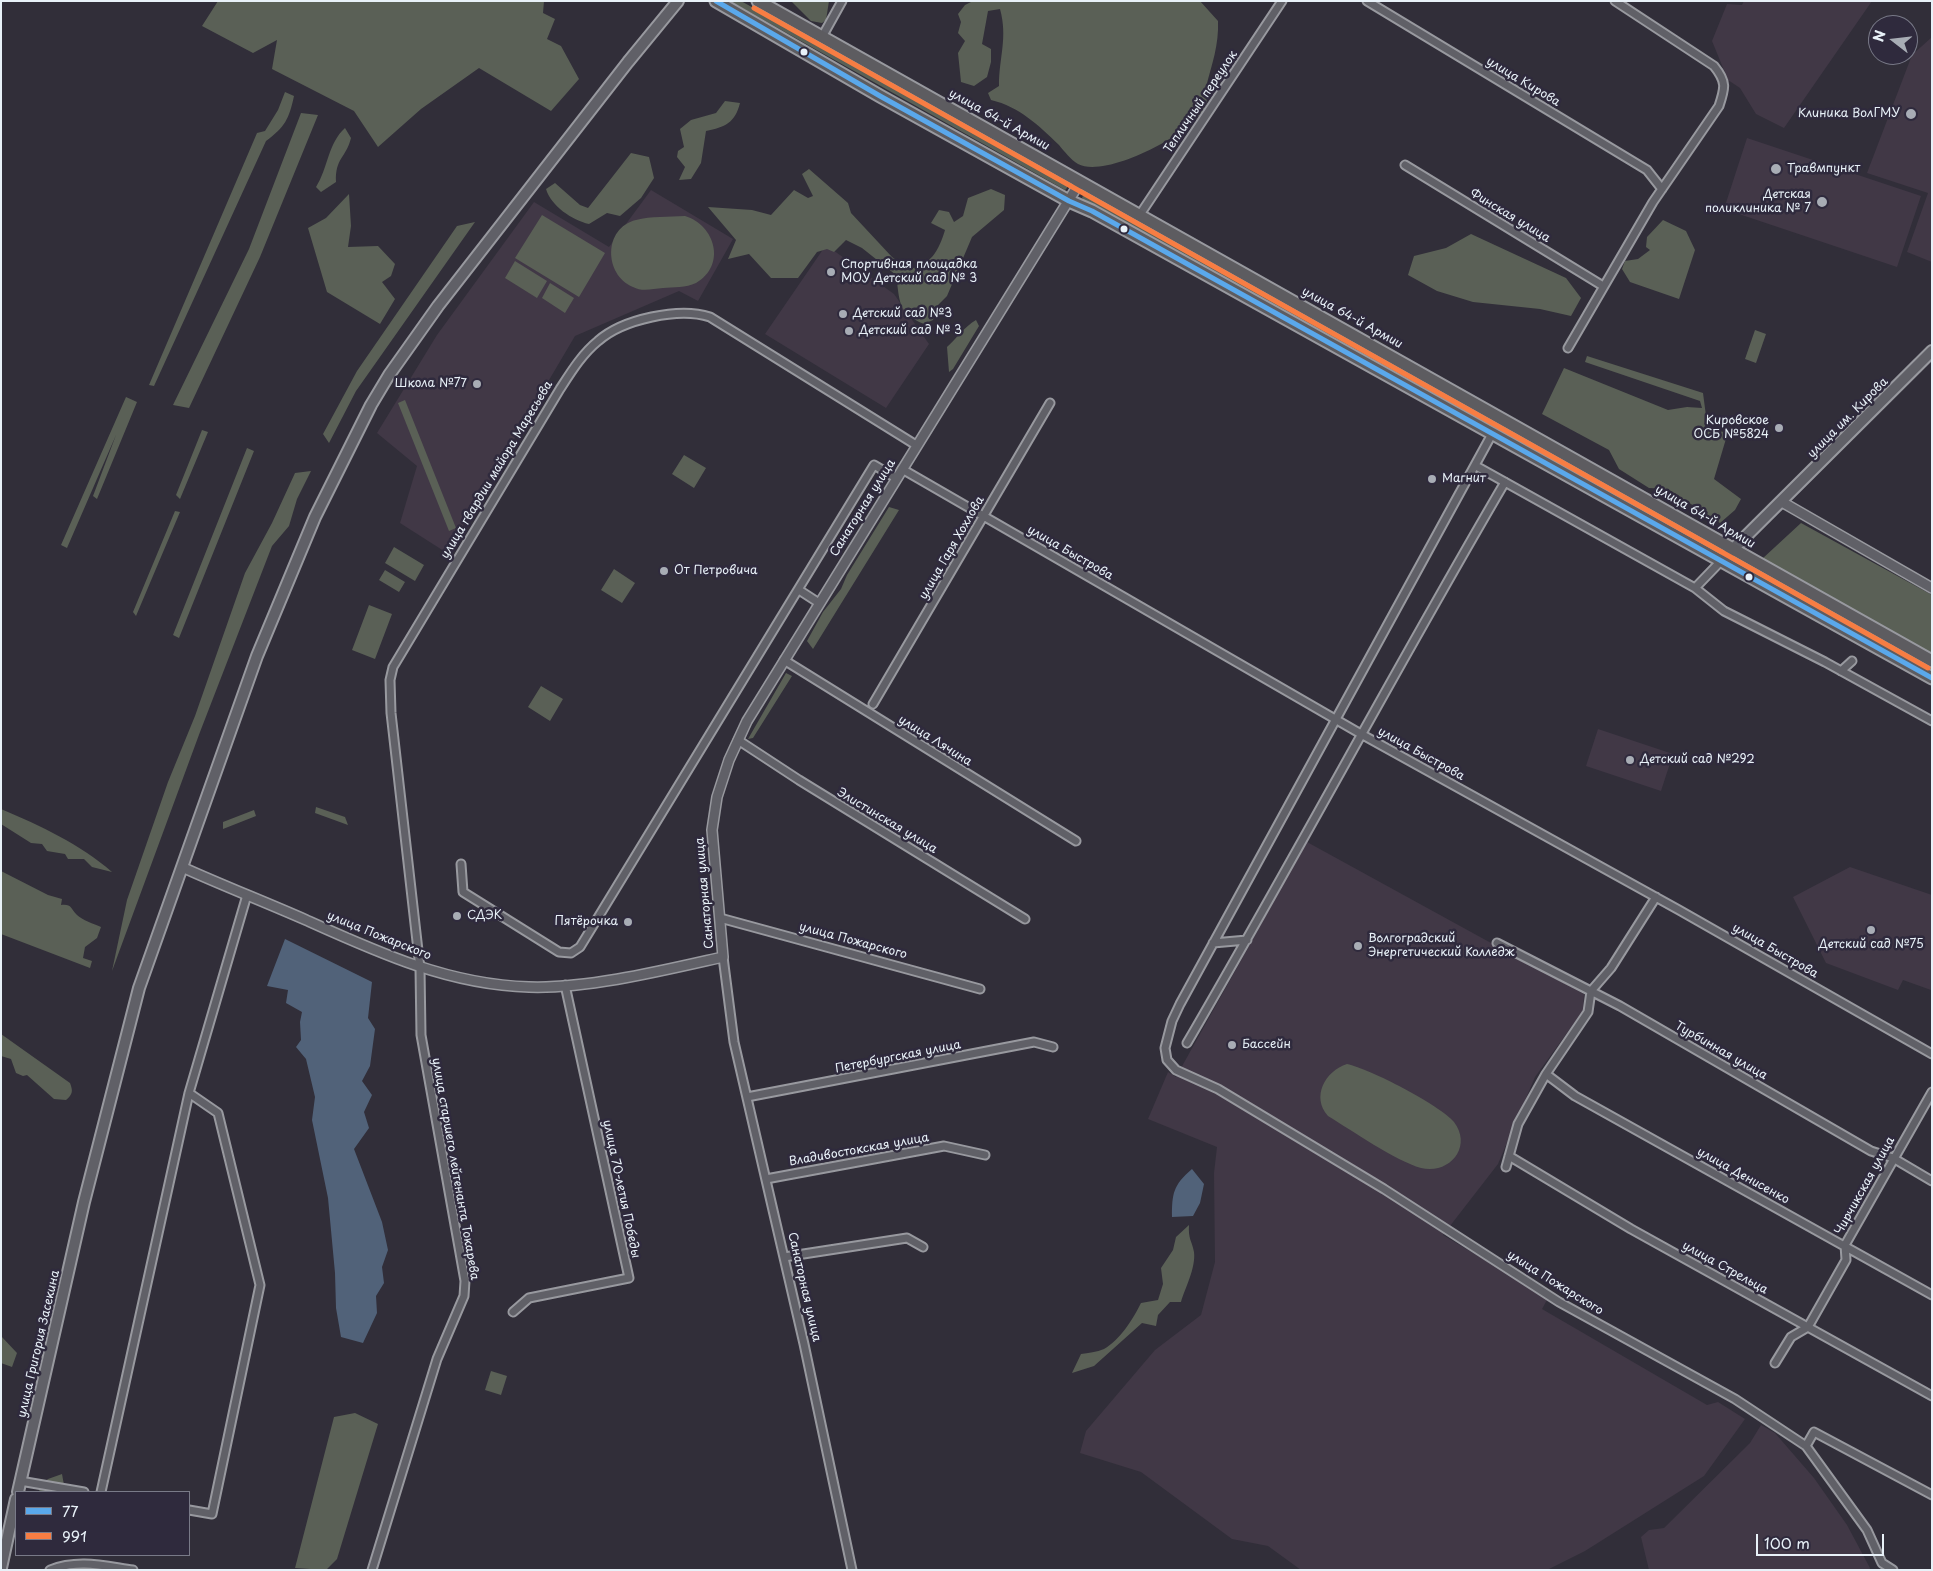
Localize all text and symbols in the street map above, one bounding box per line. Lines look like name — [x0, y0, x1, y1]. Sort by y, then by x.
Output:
north arrow — [1868, 15, 1918, 65]
text: N — [1867, 28, 1891, 44]
unlabelled marker — [799, 47, 809, 57]
street label: Тепличный переулок — [1161, 48, 1241, 156]
street label: улица Кирова — [1483, 54, 1563, 110]
street label: улица 64-й Армии — [946, 86, 1052, 154]
place label: Клиника ВолГМУ — [1798, 107, 1900, 121]
marker: Клиника ВолГМУ — [1904, 107, 1918, 121]
marker: Травмпункт — [1769, 162, 1783, 176]
place label: Травмпункт — [1787, 162, 1860, 176]
street label: Финская улица — [1467, 186, 1553, 246]
place label: Детская поликлиника № 7 — [1705, 188, 1811, 216]
marker: Детская поликлиника № 7 — [1815, 195, 1829, 209]
unlabelled marker — [1119, 224, 1129, 234]
place label: Спортивная площадка МОУ Детский сад № 3 — [841, 258, 977, 286]
marker: Спортивная площадка МОУ Детский сад № 3 — [825, 266, 837, 278]
street label: улица 64-й Армии — [1299, 284, 1405, 352]
place label: Детский сад №3 — [853, 307, 952, 321]
marker: Детский сад №3 — [837, 308, 849, 320]
place label: Детский сад № 3 — [859, 324, 962, 338]
marker: Детский сад № 3 — [843, 325, 855, 337]
street label: улица им. Кирова — [1805, 375, 1891, 461]
place label: Школа №77 — [395, 377, 467, 391]
street label: улица гвардии майора Маресьева — [438, 378, 556, 562]
marker: Школа №77 — [471, 378, 483, 390]
place label: Кировское ОСБ №5824 — [1694, 414, 1769, 442]
marker: Кировское ОСБ №5824 — [1773, 422, 1785, 434]
street label: Санаторная улица — [827, 457, 899, 559]
place label: Магнит — [1442, 472, 1486, 486]
marker: Магнит — [1426, 473, 1438, 485]
street label: улица 64-й Армии — [1652, 482, 1758, 552]
street label: улица Гаря Хохлова — [917, 494, 987, 602]
street label: улица Быстрова — [1024, 523, 1116, 583]
place label: От Петровича — [674, 564, 758, 578]
marker: От Петровича — [658, 565, 670, 577]
unlabelled marker — [1744, 572, 1754, 582]
street label: улица Лячина — [895, 713, 975, 769]
street label: улица Быстрова — [1375, 724, 1467, 784]
place label: Детский сад №292 — [1640, 753, 1755, 767]
marker: Детский сад №292 — [1624, 754, 1636, 766]
street label: Элистинская улица — [834, 785, 940, 857]
street label: Санаторная улица — [693, 837, 717, 949]
street label: улица Пожарского — [325, 909, 433, 963]
place label: СДЭК — [467, 909, 502, 923]
marker: СДЭК — [451, 910, 463, 922]
place label: Пятёрочка — [555, 915, 618, 929]
marker: Пятёрочка — [622, 916, 634, 928]
street label: улица Пожарского — [798, 920, 908, 962]
street label: улица Быстрова — [1729, 921, 1821, 981]
marker: Детский сад №75 — [1865, 924, 1877, 936]
place label: Волгоградский Энергетический Колледж — [1368, 932, 1515, 960]
place label: Детский сад №75 — [1818, 938, 1924, 952]
marker: Волгоградский Энергетический Колледж — [1352, 940, 1364, 952]
street label: Турбинная улица — [1672, 1019, 1770, 1083]
street label: Петербургская улица — [834, 1038, 962, 1076]
place label: Бассейн — [1242, 1038, 1291, 1052]
marker: Бассейн — [1226, 1039, 1238, 1051]
street label: улица старшего лейтенанта Токарева — [428, 1057, 482, 1281]
street label: улица 70-летия Победы — [599, 1119, 643, 1259]
street label: Владивостокская улица — [788, 1131, 930, 1169]
street label: Чирчикская улица — [1832, 1134, 1898, 1238]
street label: улица Денисенко — [1694, 1145, 1792, 1207]
street label: Санаторная улица — [784, 1231, 824, 1343]
street label: улица Стрельца — [1680, 1238, 1770, 1298]
street label: улица Пожарского — [1504, 1247, 1606, 1319]
street label: улица Григория Засекина — [15, 1269, 63, 1419]
legend — [15, 1491, 190, 1556]
text: 77 — [62, 1499, 79, 1522]
text: 991 — [62, 1524, 87, 1547]
scale bar — [1758, 1524, 1886, 1556]
text: 100 m — [1764, 1531, 1810, 1554]

